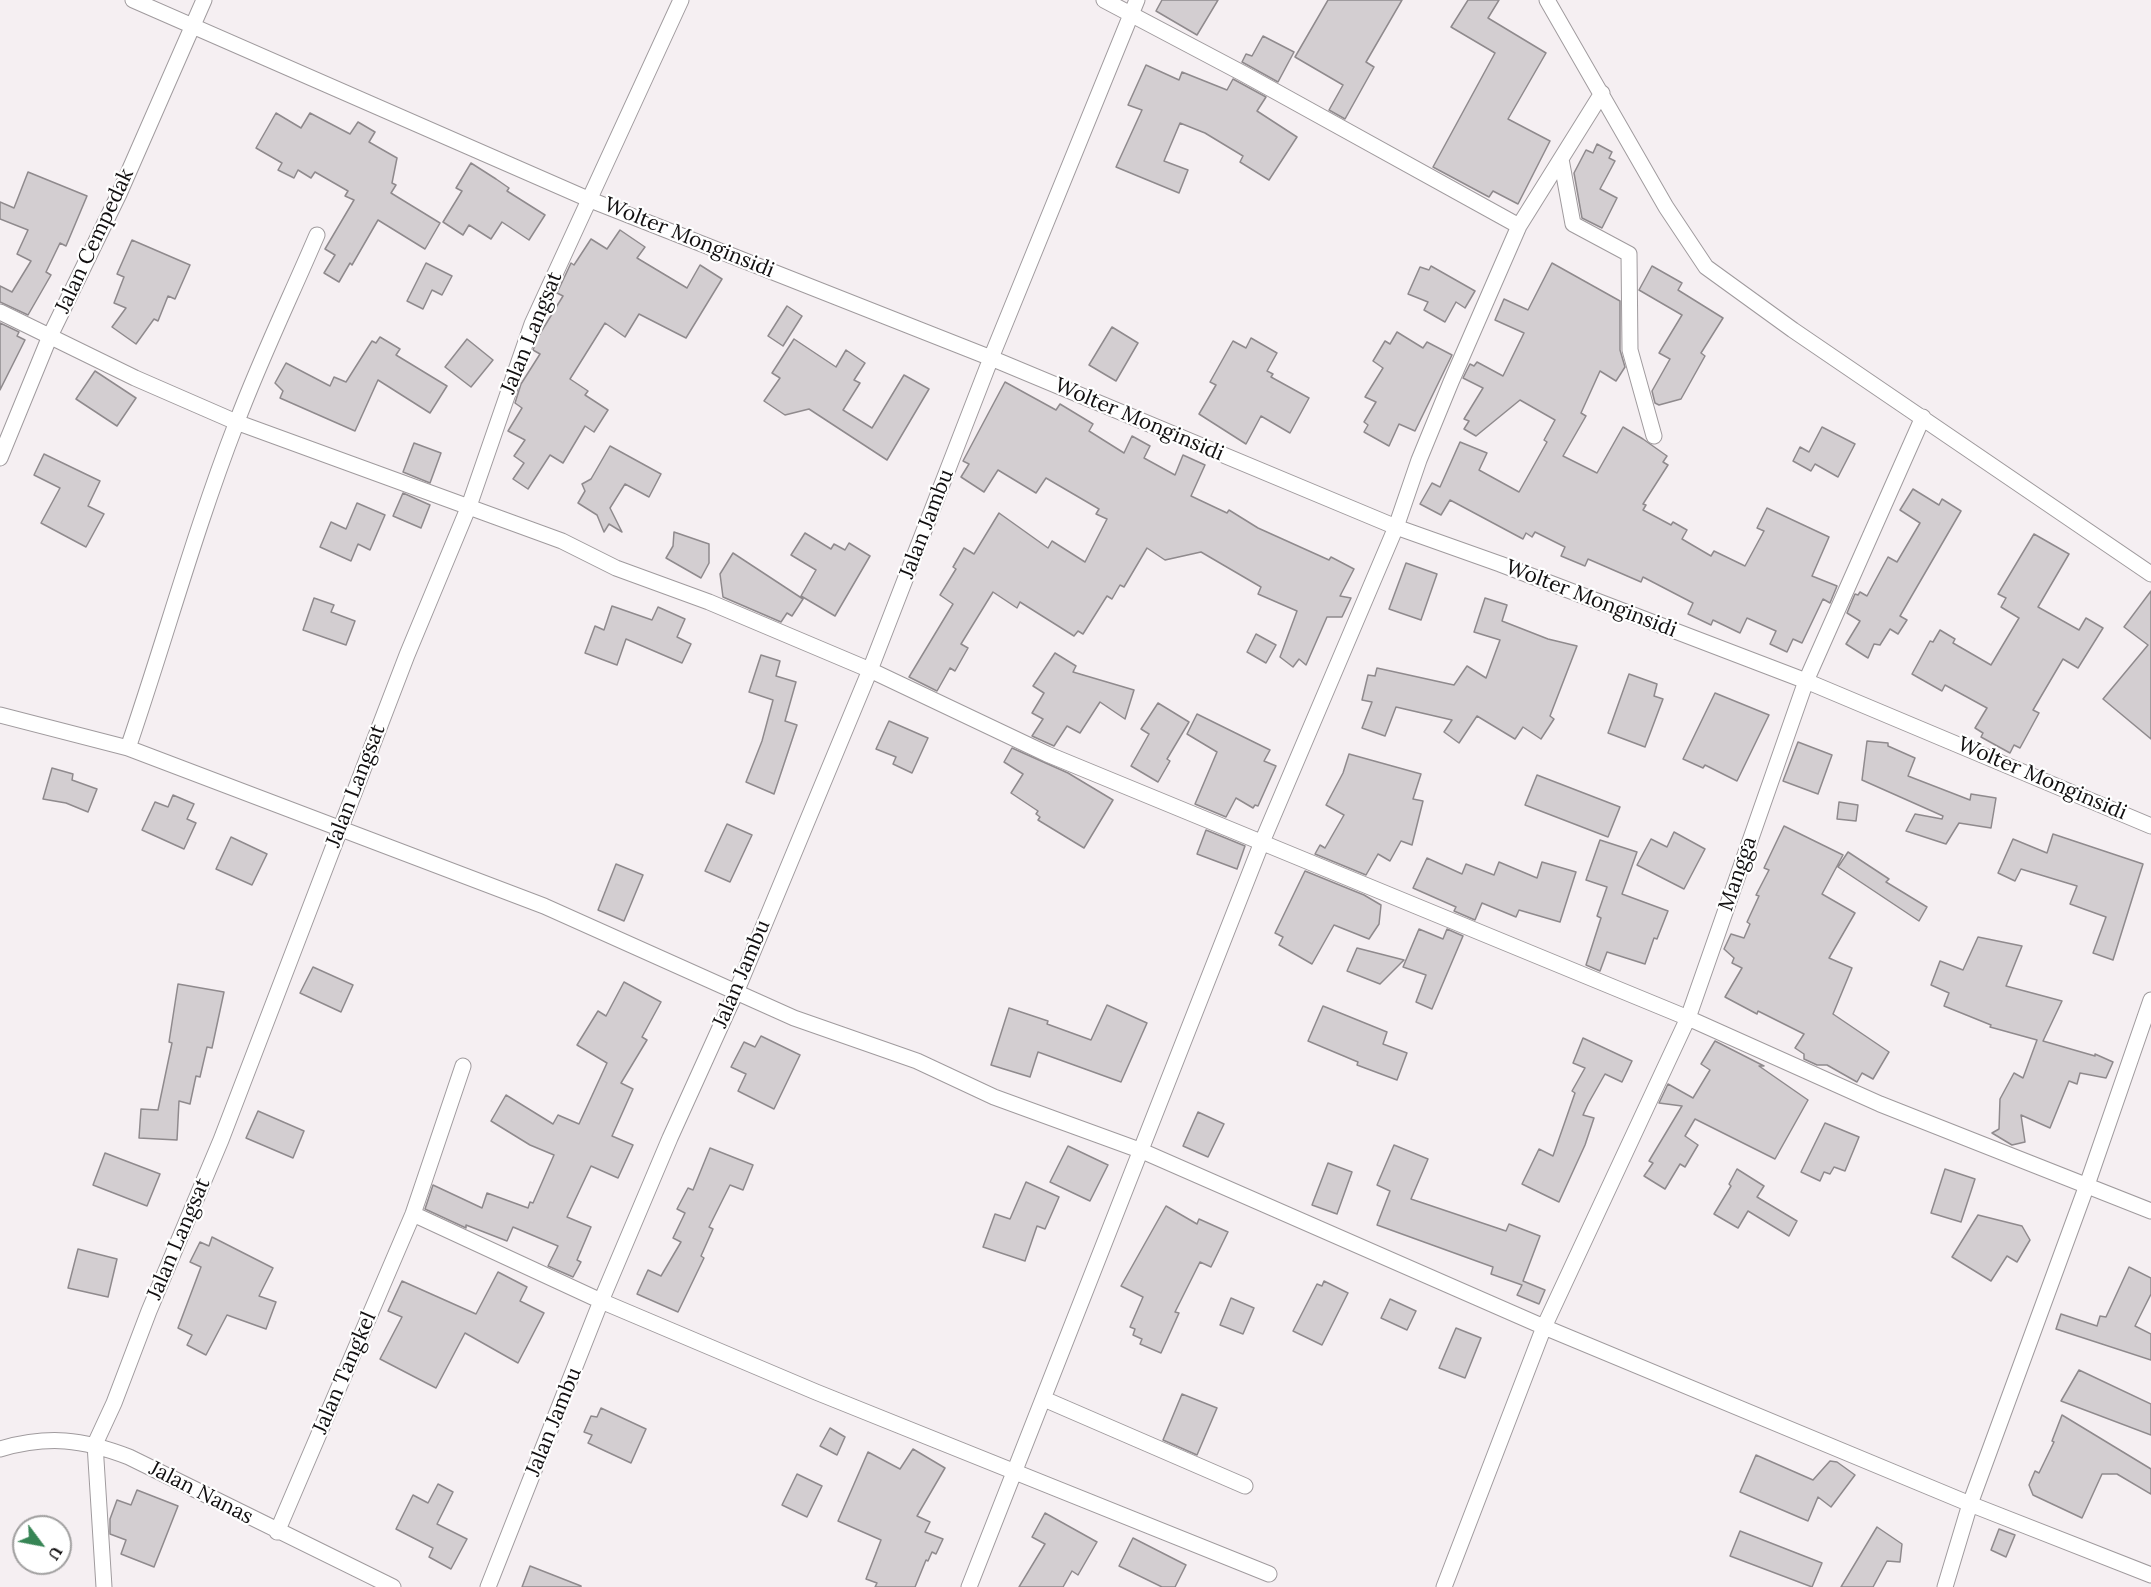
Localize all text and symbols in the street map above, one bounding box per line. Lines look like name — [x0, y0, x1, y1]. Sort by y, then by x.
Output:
street label: Jalan Cempedak — [51, 165, 139, 317]
street label: Wolter Monginsidi — [600, 192, 778, 284]
street label: Jalan Langsat — [496, 268, 568, 398]
street label: Wolter Monginsidi — [1051, 373, 1227, 467]
street label: Jalan Jambu — [895, 466, 959, 582]
street label: Wolter Monginsidi — [1502, 555, 1680, 643]
street label: Jalan Langsat — [321, 721, 391, 851]
street label: Wolter Monginsidi — [1954, 732, 2130, 826]
street label: Mangga — [1714, 834, 1762, 914]
street label: Jalan Jambu — [708, 916, 776, 1032]
street label: Jalan Langsat — [142, 1174, 216, 1304]
street label: Jalan Tangkel — [308, 1308, 382, 1438]
street label: Jalan Jambu — [521, 1364, 587, 1480]
street label: Jalan Nanas — [145, 1456, 257, 1530]
north arrow — [12, 1515, 72, 1575]
text: U — [44, 1543, 67, 1564]

